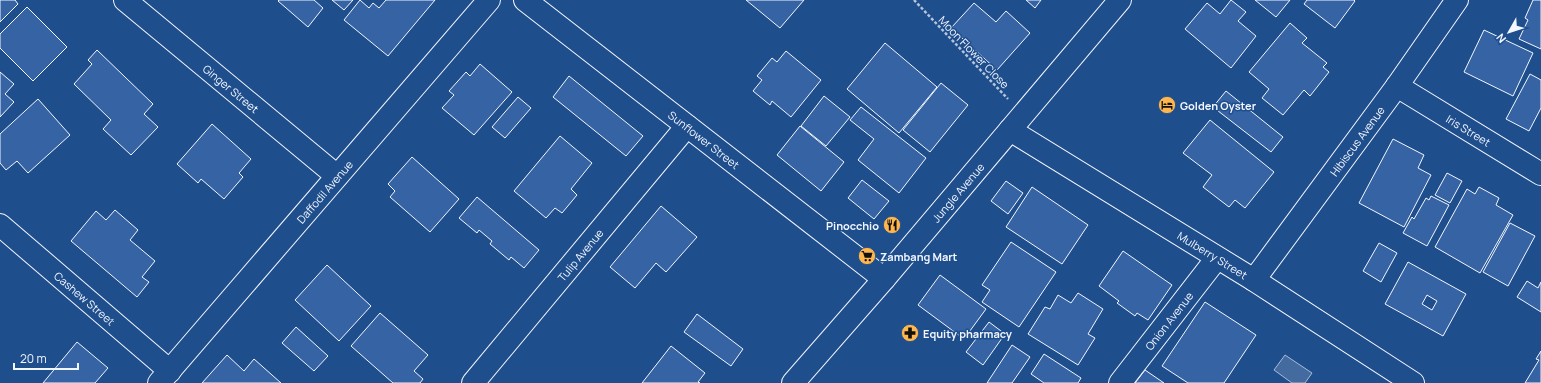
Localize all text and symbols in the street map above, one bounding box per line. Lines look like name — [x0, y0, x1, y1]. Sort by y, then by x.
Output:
north arrow — [1489, 12, 1529, 52]
street label: Moon Flower Close — [936, 13, 1013, 92]
text: N — [1492, 31, 1509, 46]
street label: Ginger Street — [200, 61, 262, 116]
hotel icon: Golden Oyster — [1157, 95, 1177, 115]
place label: Golden Oyster — [1180, 98, 1257, 113]
street label: Hibiscus Avenue — [1326, 102, 1388, 179]
street label: Sunflower Street — [666, 107, 743, 172]
street label: Iris Street — [1444, 111, 1494, 149]
street label: Daffodil Avenue — [293, 156, 356, 226]
street label: Jungle Avenue — [928, 159, 987, 225]
restaurant icon: Pinocchio — [882, 215, 902, 235]
place label: Pinocchio — [826, 218, 879, 233]
street label: Tulip Avenue — [554, 225, 607, 284]
street label: Mulberry Street — [1175, 227, 1251, 282]
supermarket icon: Zambang Mart — [857, 246, 877, 266]
place label: Zambang Mart — [880, 249, 958, 264]
street label: Cashew Street — [51, 268, 119, 328]
street label: Onion Avenue — [1141, 288, 1196, 353]
pharmacy icon: Equity pharmacy — [900, 323, 920, 343]
place label: Equity pharmacy — [923, 326, 1013, 341]
scale bar — [14, 345, 78, 371]
text: 20 m — [20, 350, 47, 367]

